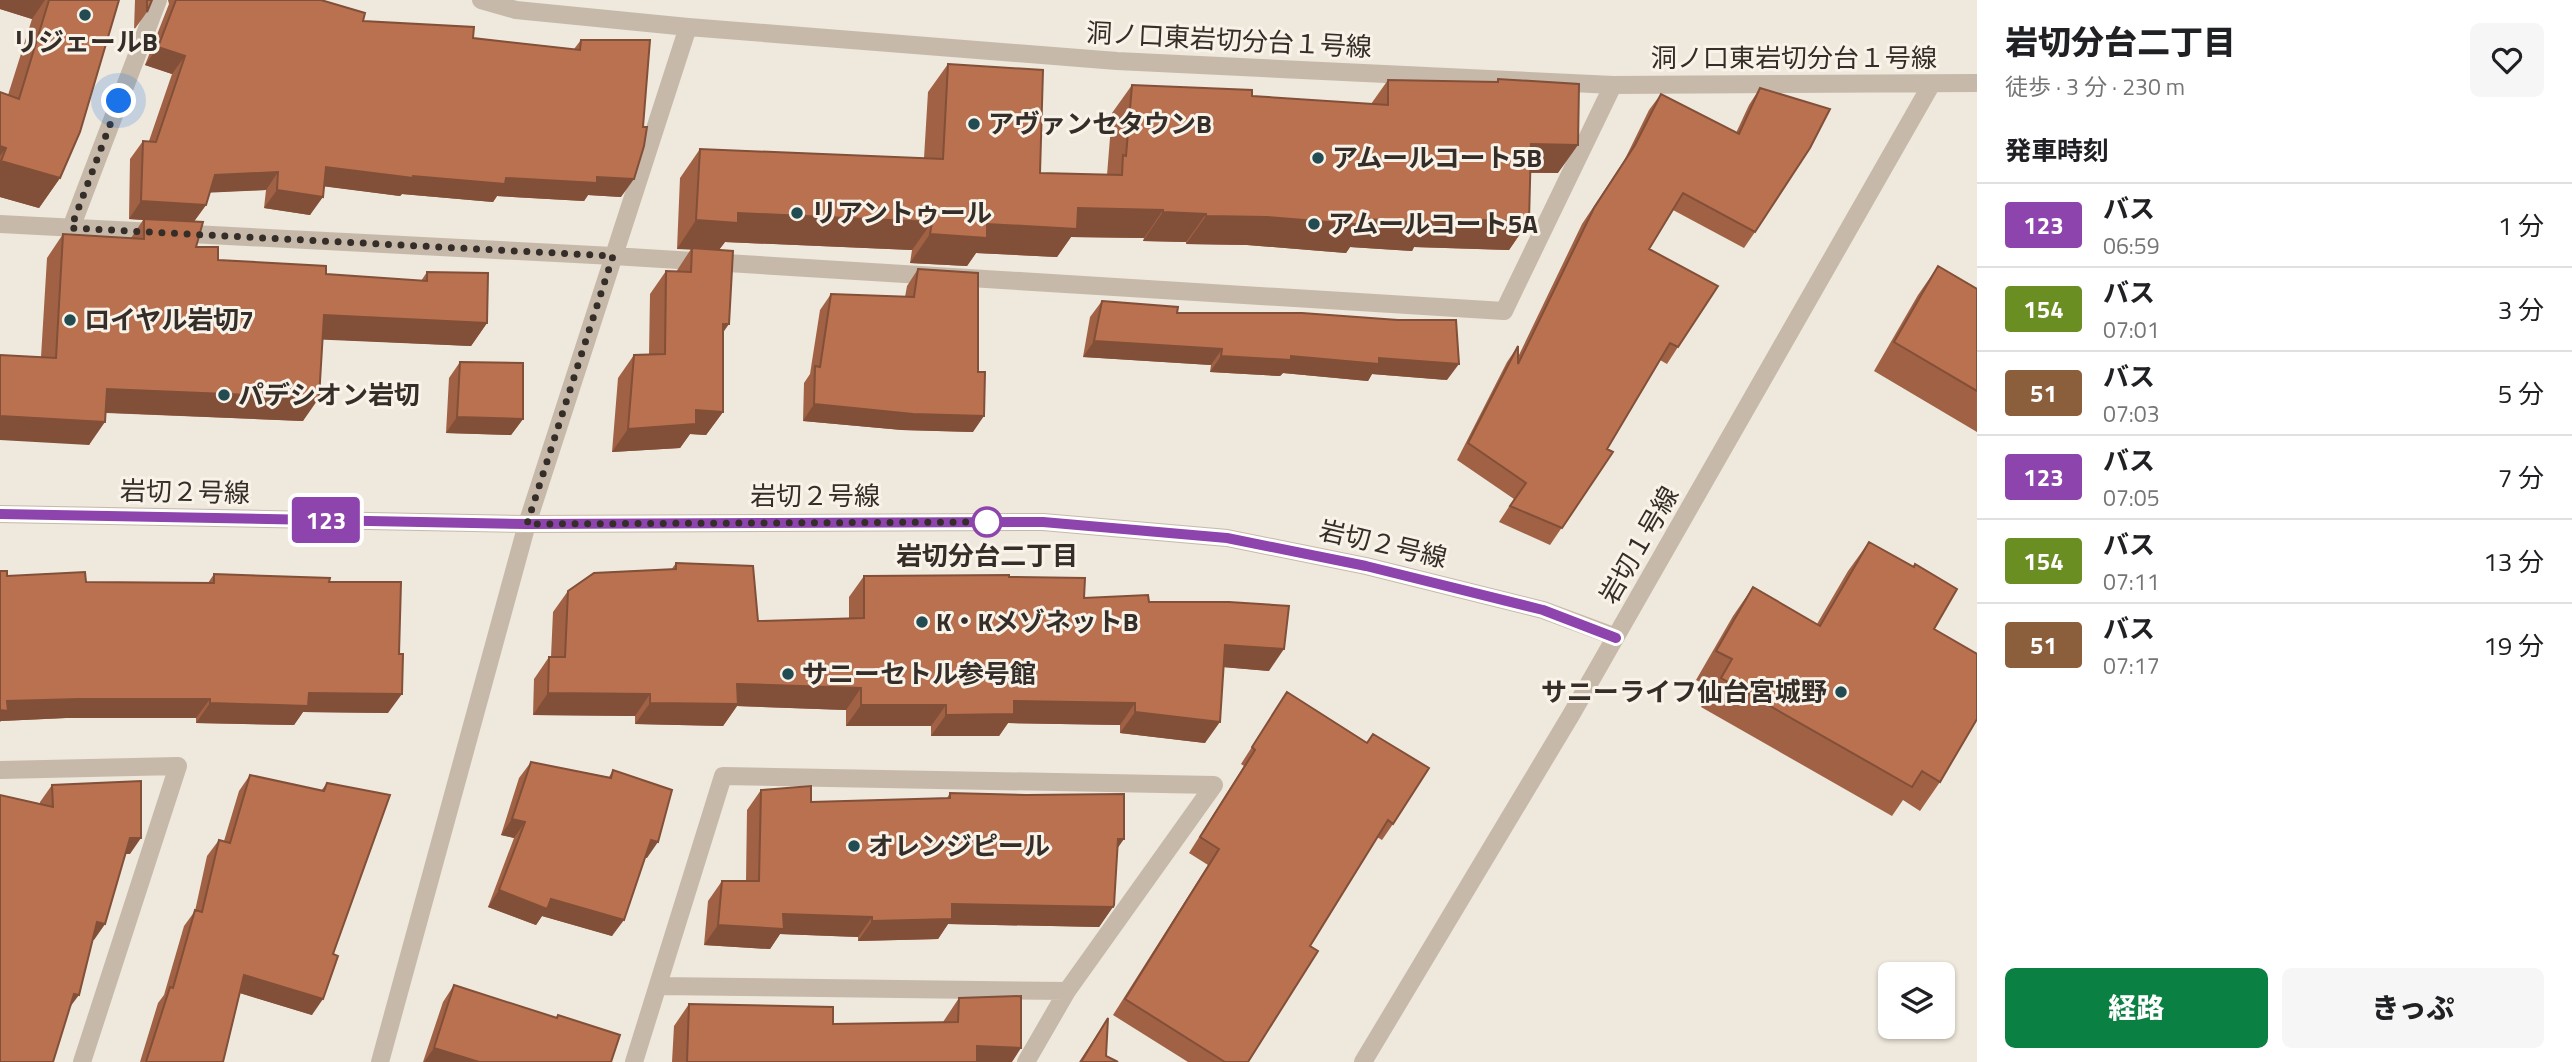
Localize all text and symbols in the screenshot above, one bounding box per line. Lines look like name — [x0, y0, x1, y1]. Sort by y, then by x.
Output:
marker: リジェールB — [77, 7, 93, 23]
street label: 洞ノ口東岩切分台１号線 — [1085, 13, 1373, 66]
text: 岩切分台二丁目 — [2005, 17, 2236, 67]
place label: リジェールB — [12, 22, 158, 61]
button: heart — [2470, 23, 2544, 97]
street label: 洞ノ口東岩切分台１号線 — [1651, 38, 1937, 77]
text: 徒歩 · 3 分 · 230 m — [2005, 69, 2185, 104]
your location — [101, 83, 136, 118]
place label: アヴァンセタウンB — [988, 104, 1212, 143]
marker: アヴァンセタウンB — [966, 116, 982, 132]
text: 発車時刻 — [2005, 131, 2109, 170]
place label: アムールコート5B — [1332, 138, 1542, 177]
marker: アムールコート5B — [1310, 150, 1326, 166]
text: バス — [2103, 189, 2155, 228]
place label: リアントゥール — [811, 193, 992, 232]
place label: アムールコート5A — [1328, 204, 1538, 243]
marker: リアントゥール — [789, 205, 805, 221]
text: 1 分 — [2498, 206, 2544, 245]
text: 123 — [2023, 207, 2064, 243]
marker: アムールコート5A — [1306, 216, 1322, 232]
text: 06:59 — [2103, 228, 2160, 263]
text: バス — [2103, 273, 2155, 312]
text: 3 分 — [2498, 290, 2544, 329]
text: 154 — [2023, 291, 2064, 327]
place label: ロイヤル岩切7 — [84, 300, 254, 339]
marker: ロイヤル岩切7 — [62, 312, 78, 328]
text: 07:01 — [2103, 312, 2160, 347]
text: バス — [2103, 357, 2155, 396]
text: 5 分 — [2498, 374, 2544, 413]
place label: パデシオン岩切 — [238, 375, 420, 414]
text: 51 — [2030, 375, 2057, 411]
marker: パデシオン岩切 — [216, 387, 232, 403]
text: 07:03 — [2103, 396, 2160, 431]
text: バス — [2103, 441, 2155, 480]
text: 7 分 — [2498, 458, 2544, 497]
text: 123 — [2023, 459, 2064, 495]
street label: 岩切２号線 — [120, 471, 250, 512]
street label: 岩切２号線 — [750, 476, 880, 515]
street label: 岩切１号線 — [1589, 479, 1688, 611]
text: 07:05 — [2103, 480, 2160, 515]
line badge: 123 — [286, 497, 366, 543]
text: 123 — [306, 502, 346, 538]
marker: 岩切分台二丁目 — [972, 507, 1002, 537]
street label: 岩切２号線 — [1315, 510, 1451, 577]
text: バス — [2103, 525, 2155, 564]
place label: 岩切分台二丁目 — [896, 536, 1078, 575]
text: 13 分 — [2483, 542, 2544, 581]
text: 154 — [2023, 543, 2064, 579]
text: 07:11 — [2103, 564, 2160, 599]
place label: K・KメゾネットB — [936, 602, 1139, 641]
text: バス — [2103, 609, 2155, 648]
marker: K・KメゾネットB — [914, 614, 930, 630]
text: 19 分 — [2483, 626, 2544, 665]
text: 51 — [2030, 627, 2057, 663]
text: 07:17 — [2103, 648, 2160, 683]
place label: サニーセトル参号館 — [802, 654, 1036, 693]
marker: サニーセトル参号館 — [780, 666, 796, 682]
place label: サニーライフ仙台宮城野 — [1541, 672, 1827, 711]
marker: サニーライフ仙台宮城野 — [1833, 684, 1849, 700]
place label: オレンジピール — [868, 826, 1050, 865]
marker: オレンジピール — [846, 838, 862, 854]
map controls — [1878, 962, 1955, 1039]
button: layers — [1878, 962, 1955, 1039]
button: 経路 — [2005, 968, 2268, 1048]
button: きっぷ — [2282, 968, 2544, 1048]

